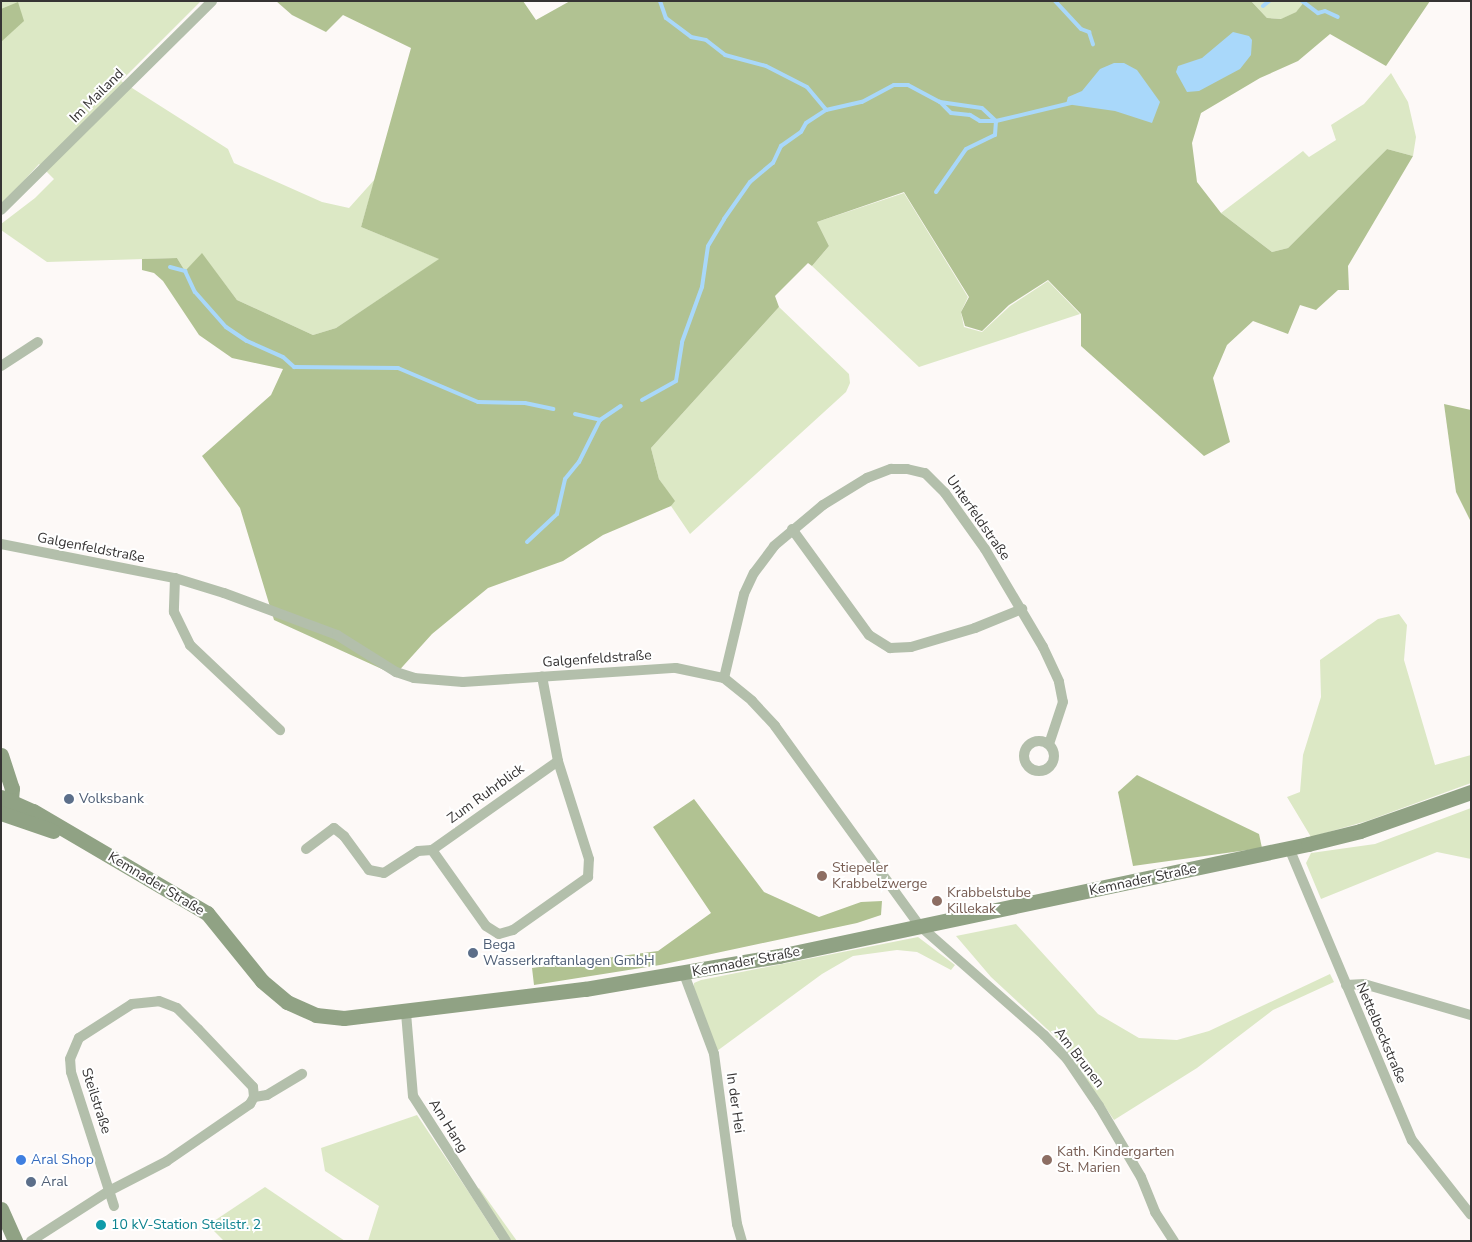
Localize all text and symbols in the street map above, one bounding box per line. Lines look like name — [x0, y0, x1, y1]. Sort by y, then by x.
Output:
street label: Im Mailand — [66, 65, 128, 127]
street label: Unterfeldstraße — [942, 472, 1014, 564]
street label: Galgenfeldstraße — [36, 529, 146, 567]
street label: Galgenfeldstraße — [542, 647, 652, 671]
street label: Zum Ruhrblick — [444, 761, 528, 827]
place label: Volksbank — [79, 791, 144, 807]
marker: Volksbank — [63, 793, 75, 805]
street label: Kemnader Straße — [105, 849, 207, 919]
place label: Stiepeler Krabbelzwerge — [832, 860, 927, 892]
street label: Kemnader Straße — [1088, 860, 1198, 900]
marker: Stiepeler Krabbelzwerge — [816, 870, 828, 882]
place label: Krabbelstube Killekak — [947, 885, 1031, 918]
marker: Krabbelstube Killekak — [931, 895, 943, 907]
place label: Bega Wasserkraftanlagen GmbH — [483, 937, 655, 970]
street label: Kemnader Straße — [691, 943, 801, 981]
marker: Bega Wasserkraftanlagen GmbH — [467, 947, 479, 959]
street label: Nettelbeckstraße — [1352, 980, 1410, 1086]
street label: Am Brunen — [1050, 1025, 1108, 1091]
street label: Steilstraße — [77, 1066, 115, 1136]
street label: In der Hei — [722, 1072, 748, 1134]
street label: Am Hang — [425, 1096, 471, 1156]
place label: Kath. Kindergarten St. Marien — [1057, 1144, 1175, 1176]
place label: Aral Shop — [31, 1152, 94, 1168]
marker: Aral Shop — [15, 1154, 27, 1166]
marker: Kath. Kindergarten St. Marien — [1041, 1154, 1053, 1166]
place label: Aral — [41, 1174, 68, 1190]
marker: Aral — [25, 1176, 37, 1188]
place label: 10 kV-Station Steilstr. 2 — [111, 1217, 261, 1233]
marker: 10 kV-Station Steilstr. 2 — [95, 1219, 107, 1231]

